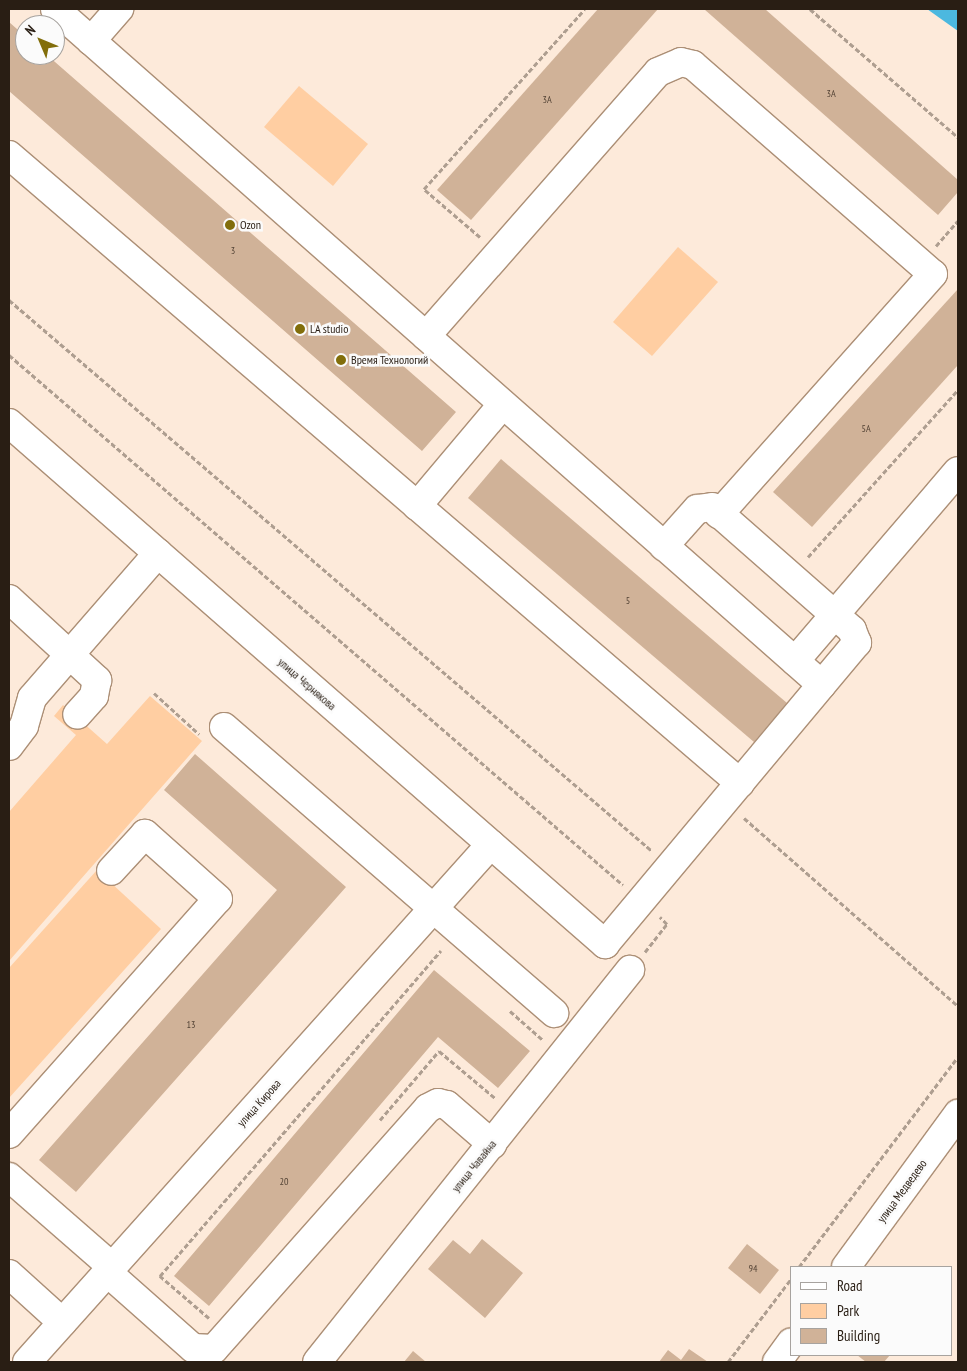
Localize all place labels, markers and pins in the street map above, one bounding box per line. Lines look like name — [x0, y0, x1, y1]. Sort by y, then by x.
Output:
place label: Ozon — [240, 218, 261, 232]
marker: Ozon — [224, 219, 236, 231]
place label: LА studio — [310, 322, 349, 336]
marker: LА studio — [294, 323, 306, 335]
place label: Время Технологий — [351, 353, 429, 367]
marker: Время Технологий — [335, 354, 347, 366]

